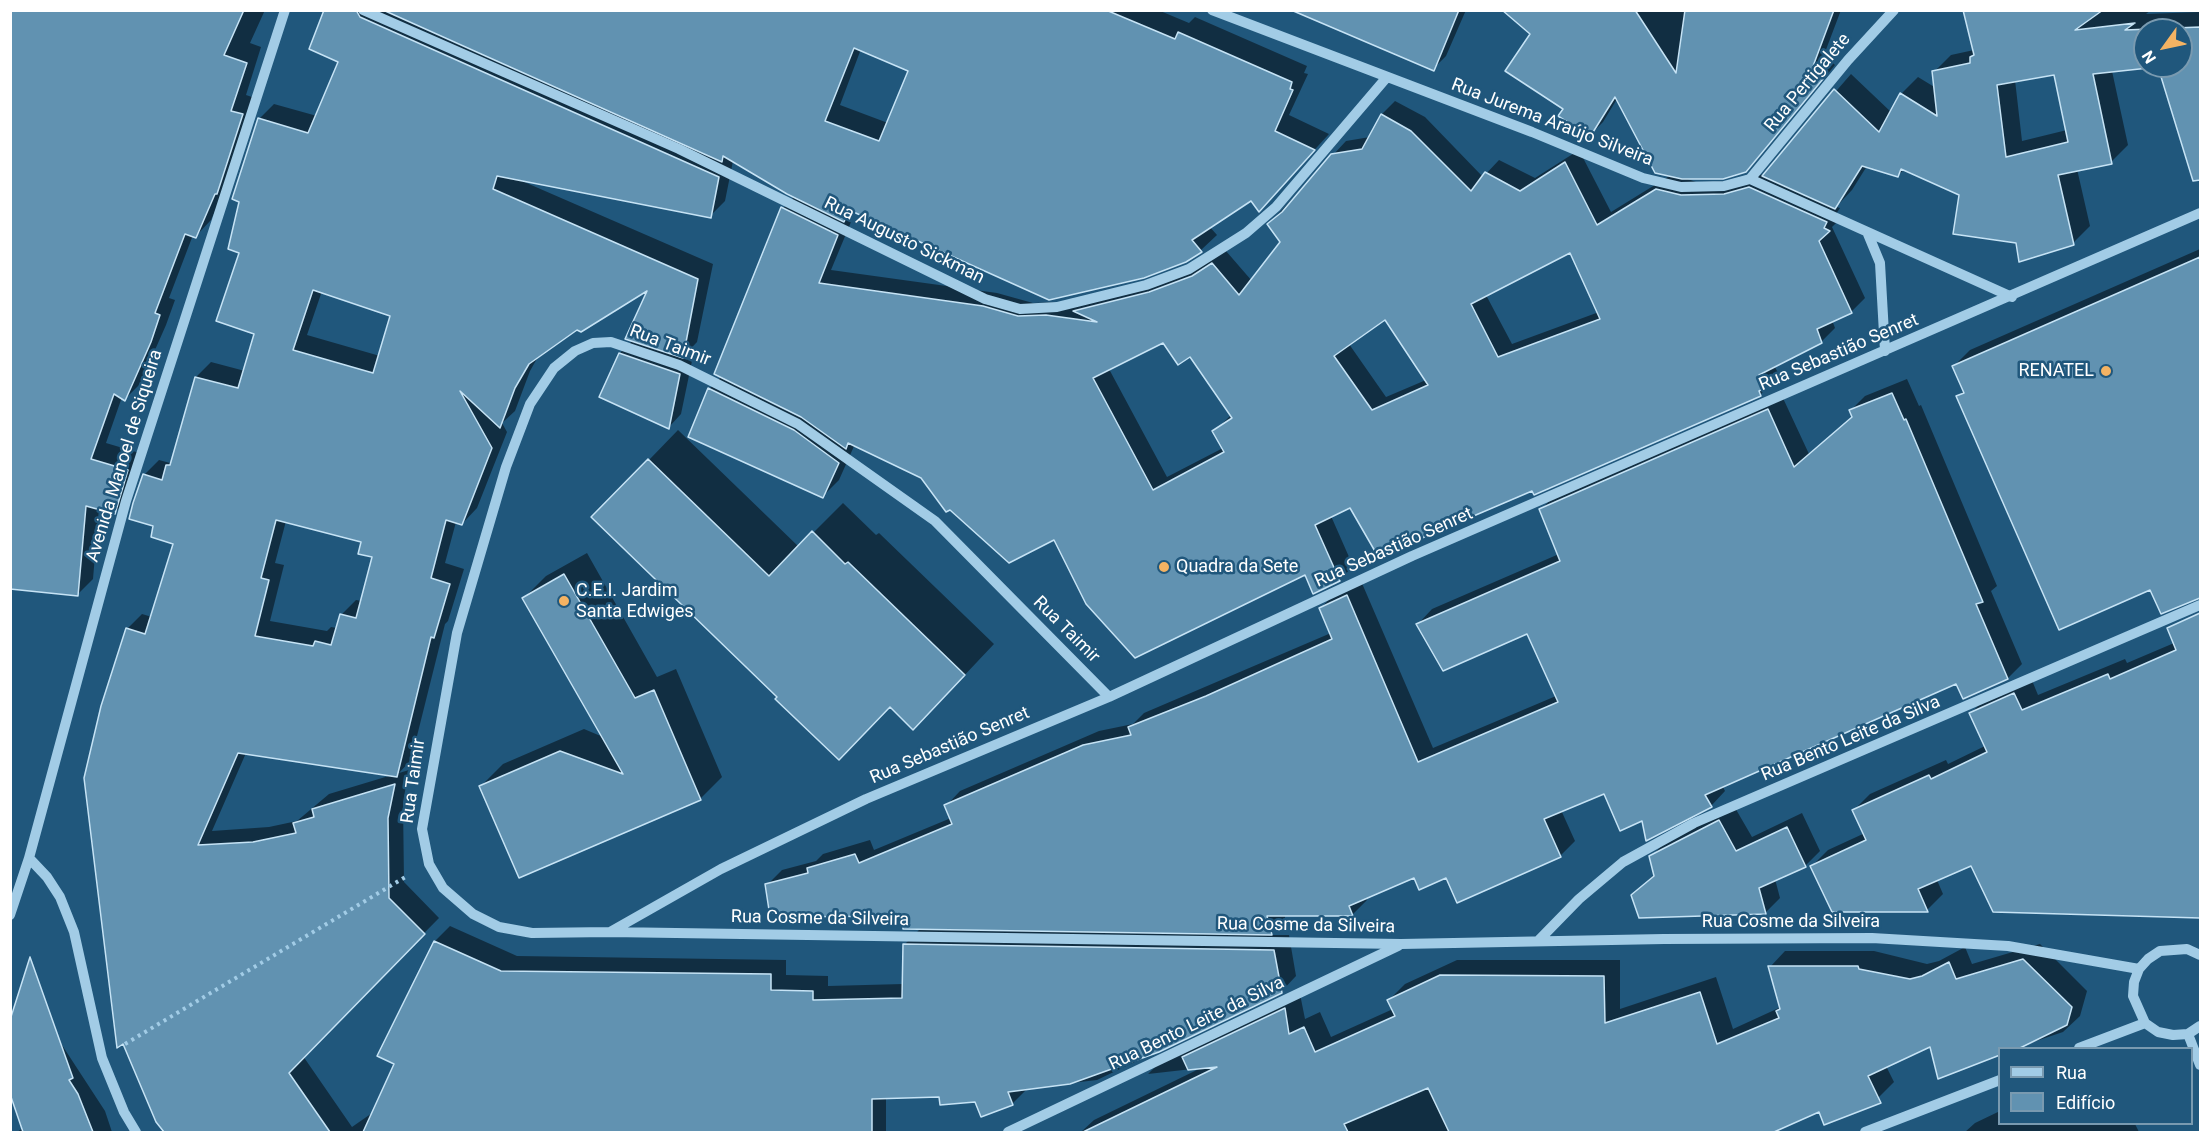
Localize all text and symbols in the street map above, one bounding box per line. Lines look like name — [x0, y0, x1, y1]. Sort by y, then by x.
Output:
north arrow — [2133, 18, 2193, 78]
street label: Rua Pertigalete — [1760, 29, 1856, 137]
text: N — [2138, 47, 2160, 67]
street label: Rua Jurema Araújo Silveira — [1448, 75, 1656, 171]
street label: Rua Augusto Sickman — [820, 193, 988, 289]
street label: Rua Sebastião Senret — [1756, 310, 1922, 396]
street label: Rua Taimir — [626, 321, 714, 371]
street label: Avenida Manoel de Siqueira — [82, 347, 168, 565]
place label: RENATEL — [2018, 360, 2094, 382]
marker: RENATEL — [2099, 364, 2113, 378]
street label: Rua Sebastião Senret — [1311, 503, 1477, 593]
place label: Quadra da Sete — [1176, 556, 1298, 578]
marker: Quadra da Sete — [1157, 560, 1171, 574]
place label: C.E.I. Jardim Santa Edwiges — [576, 580, 694, 622]
street label: Rua Taimir — [1028, 592, 1104, 668]
marker: C.E.I. Jardim Santa Edwiges — [557, 594, 571, 608]
street label: Rua Bento Leite da Silva — [1758, 692, 1944, 786]
street label: Rua Sebastião Senret — [867, 703, 1033, 789]
street label: Rua Taimir — [397, 737, 431, 825]
street label: Rua Cosme da Silveira — [731, 907, 909, 931]
street label: Rua Cosme da Silveira — [1702, 911, 1880, 933]
street label: Rua Cosme da Silveira — [1217, 914, 1395, 938]
street label: Rua Bento Leite da Silva — [1106, 972, 1288, 1076]
legend — [1998, 1047, 2193, 1125]
text: Rua — [2056, 1062, 2087, 1083]
text: Edifício — [2056, 1092, 2115, 1113]

